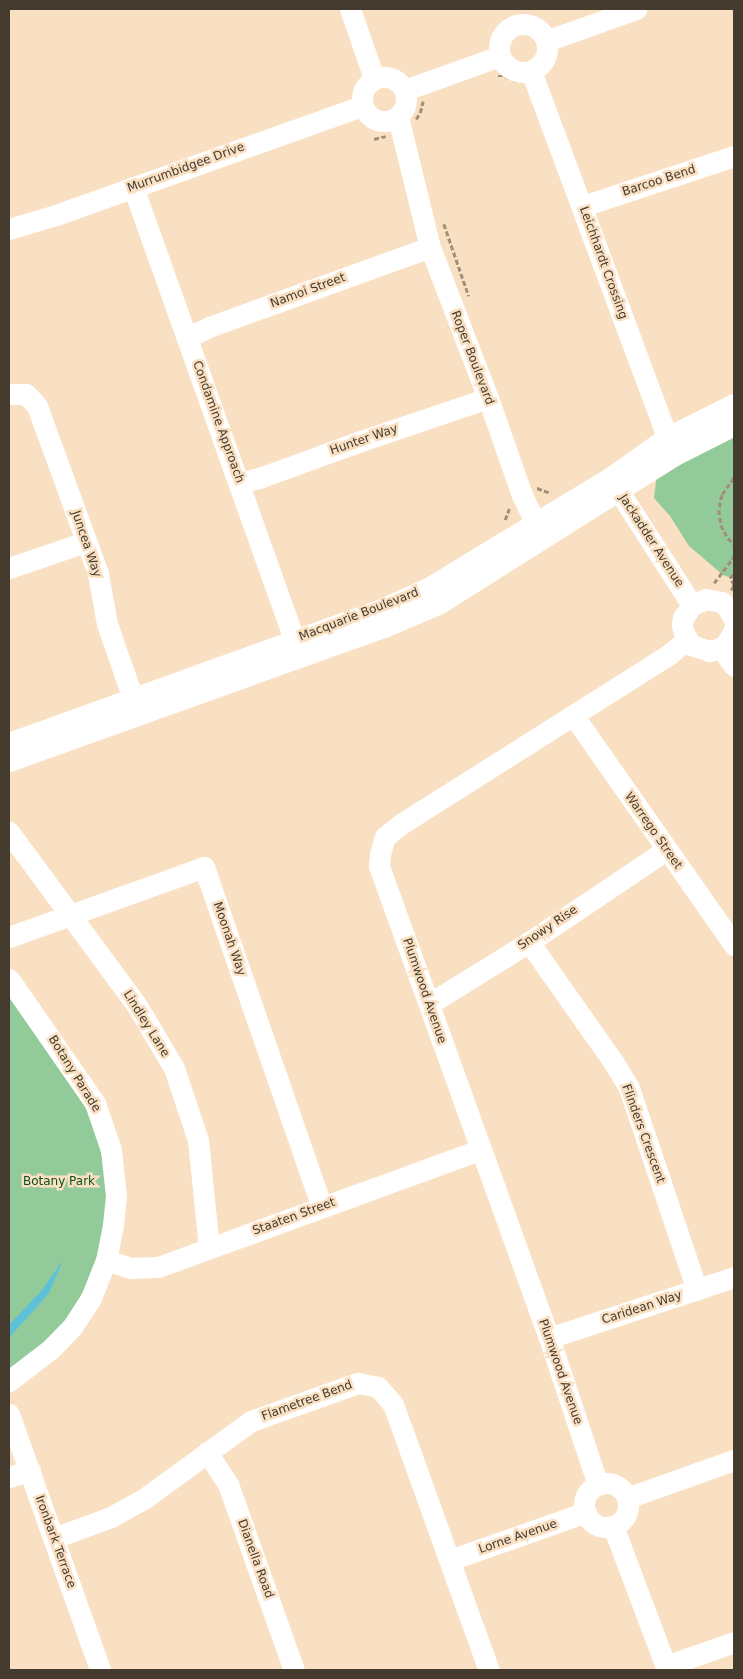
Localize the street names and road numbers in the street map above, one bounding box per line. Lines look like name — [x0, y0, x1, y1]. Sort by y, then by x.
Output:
street label: Murrumbidgee Drive — [125, 140, 247, 196]
street label: Barcoo Bend — [621, 162, 697, 200]
street label: Leichhardt Crossing — [576, 205, 630, 321]
street label: Namoi Street — [268, 271, 348, 311]
street label: Roper Boulevard — [447, 309, 497, 407]
street label: Condamine Approach — [189, 359, 247, 485]
street label: Hunter Way — [328, 422, 400, 458]
street label: Jackadder Avenue — [616, 492, 686, 590]
street label: Juncea Way — [68, 509, 104, 579]
street label: Macquarie Boulevard — [297, 586, 421, 644]
street label: Warrego Street — [621, 790, 685, 872]
street label: Moonah Way — [210, 900, 248, 978]
street label: Snowy Rise — [516, 903, 580, 953]
street label: Plumwood Avenue — [399, 936, 449, 1046]
street label: Lindley Lane — [120, 988, 172, 1060]
street label: Botany Parade — [45, 1033, 103, 1115]
street label: Flinders Crescent — [618, 1083, 668, 1185]
street label: Staaten Street — [251, 1195, 337, 1239]
street label: Caridean Way — [600, 1288, 684, 1328]
street label: Plumwood Avenue — [535, 1317, 585, 1427]
street label: Flametree Bend — [260, 1378, 354, 1424]
street label: Ironbark Terrace — [32, 1494, 78, 1590]
street label: Lorne Avenue — [477, 1517, 559, 1557]
street label: Dianella Road — [234, 1518, 276, 1600]

